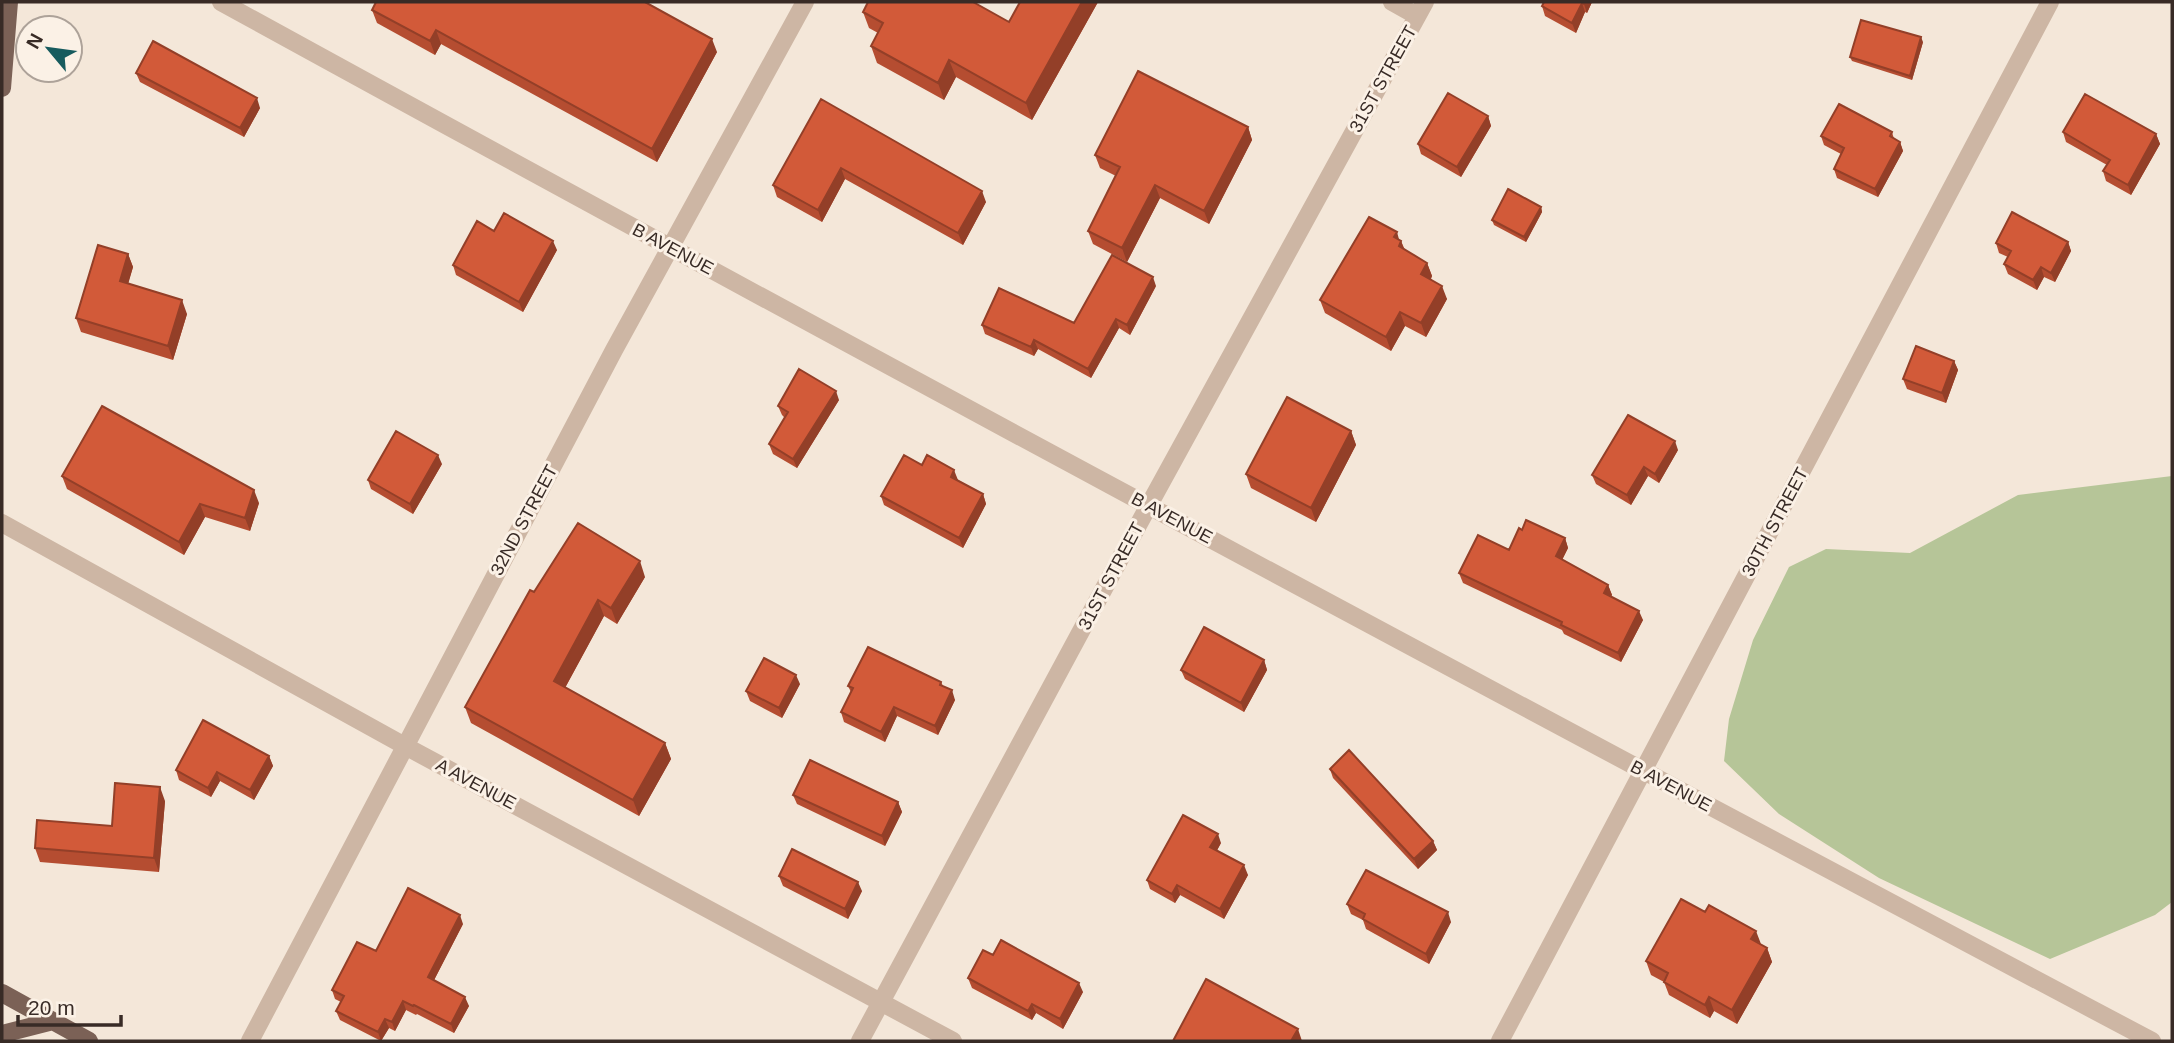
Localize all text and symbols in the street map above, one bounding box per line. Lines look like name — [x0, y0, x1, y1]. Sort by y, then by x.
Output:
north arrow — [14, 14, 84, 84]
street label: 31ST STREET — [1345, 22, 1421, 136]
text: N — [22, 30, 47, 52]
street label: B AVENUE — [629, 219, 717, 279]
street label: 32ND STREET — [487, 461, 561, 579]
street label: 30TH STREET — [1738, 464, 1812, 580]
street label: B AVENUE — [1128, 488, 1216, 548]
street label: 31ST STREET — [1074, 519, 1148, 633]
street label: A AVENUE — [433, 755, 519, 813]
street label: B AVENUE — [1627, 756, 1715, 816]
scale bar — [18, 984, 121, 1028]
text: 20 m — [28, 996, 75, 1019]

